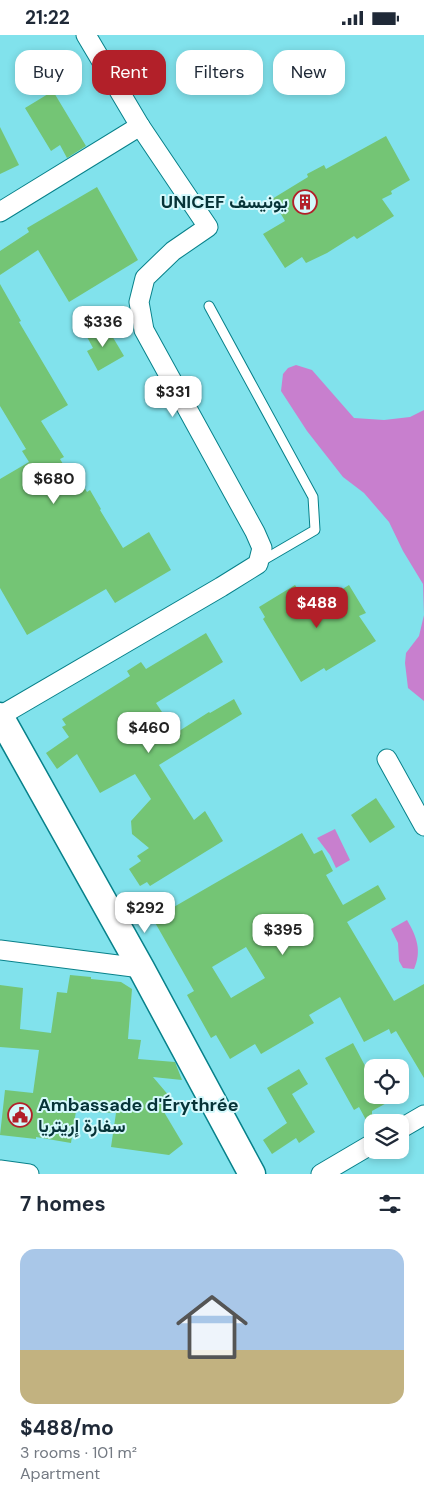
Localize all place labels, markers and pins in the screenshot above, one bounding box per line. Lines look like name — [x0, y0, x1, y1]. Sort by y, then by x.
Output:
building icon: UNICEF يونيسف — [292, 189, 318, 215]
place label: UNICEF يونيسف — [161, 190, 288, 214]
pin: $336 — [73, 305, 133, 348]
pin: $331 — [143, 375, 203, 418]
pin: $680 — [24, 463, 84, 505]
pin: $488 — [287, 587, 347, 629]
pin: $460 — [119, 711, 179, 754]
pin: $292 — [115, 891, 175, 934]
pin: $395 — [253, 913, 313, 956]
place label: Ambassade d'Érythrée سفارة إريتريا — [38, 1093, 239, 1138]
public building icon: Ambassade d'Érythrée سفارة إريتريا — [7, 1102, 33, 1128]

